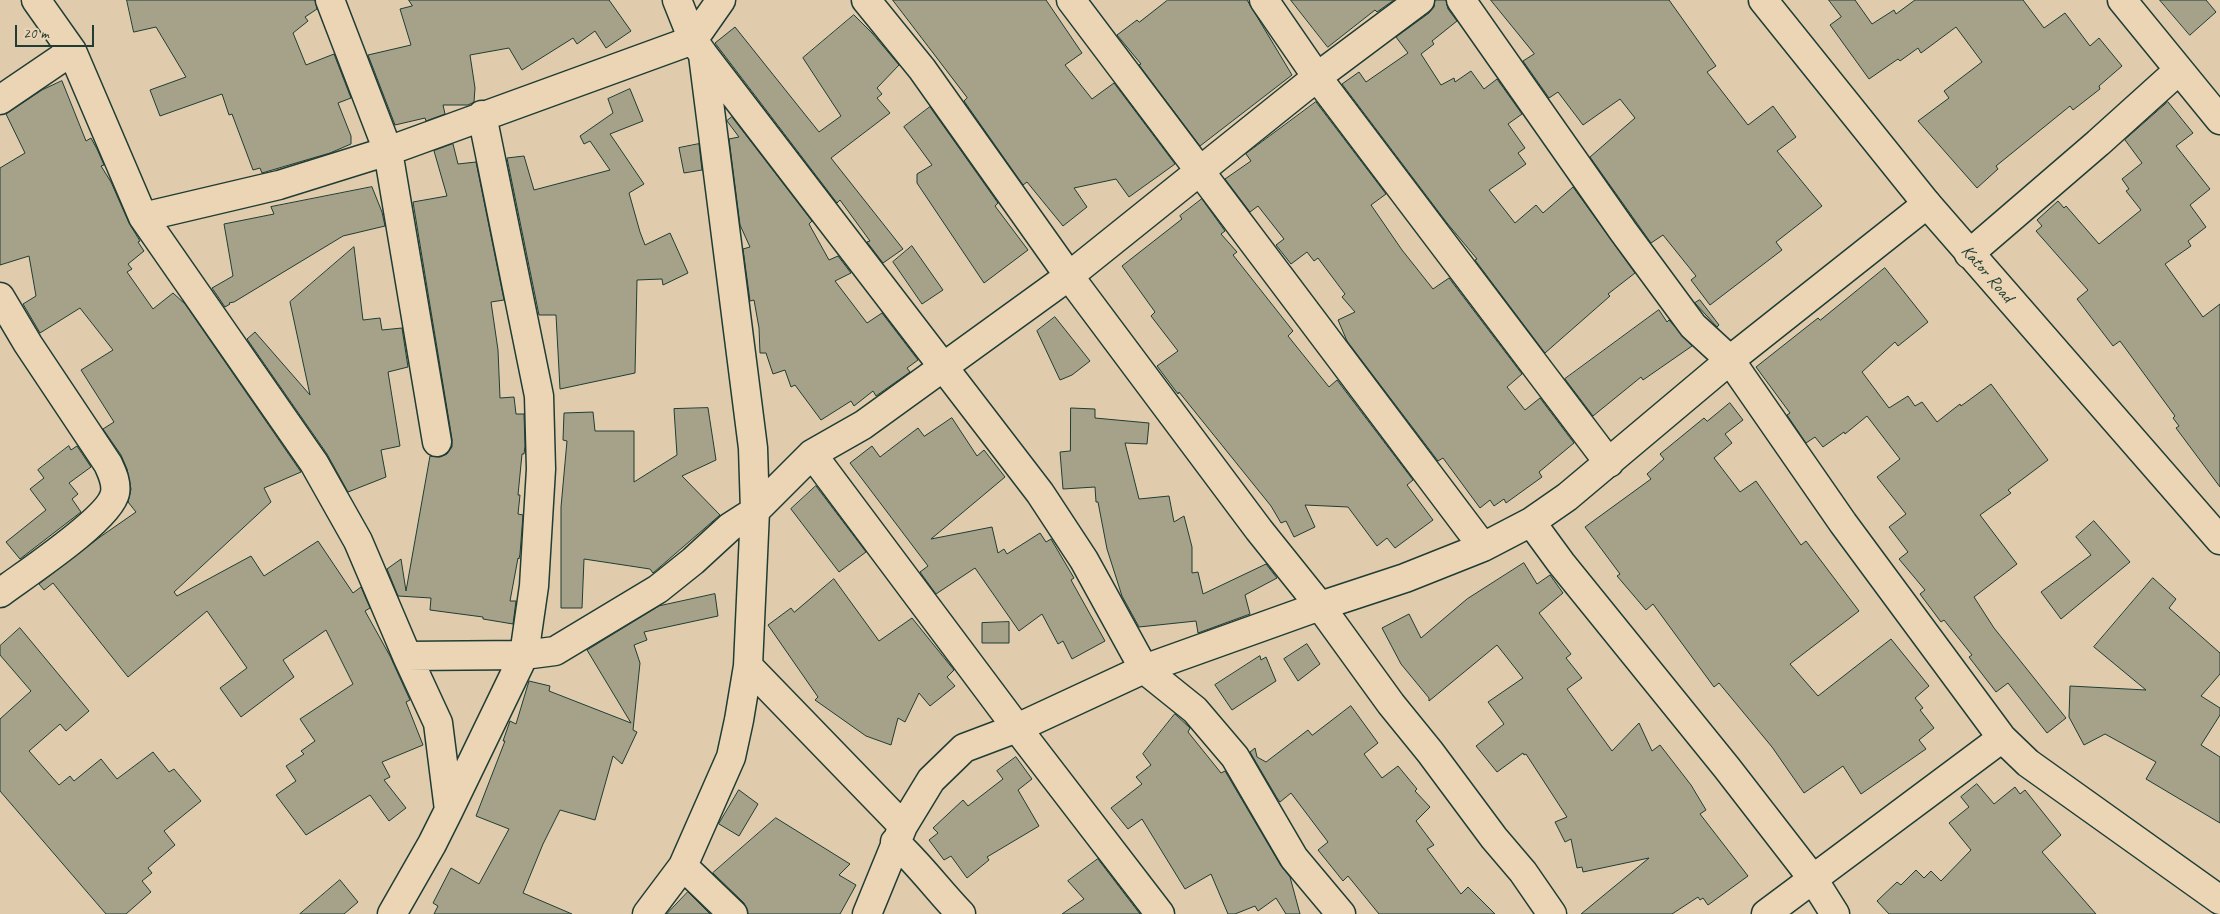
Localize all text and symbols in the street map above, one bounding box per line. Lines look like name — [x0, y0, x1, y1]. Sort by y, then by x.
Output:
scale bar — [18, 15, 96, 47]
text: 20 m — [23, 24, 49, 43]
street label: Kator Road — [1956, 241, 2018, 307]

